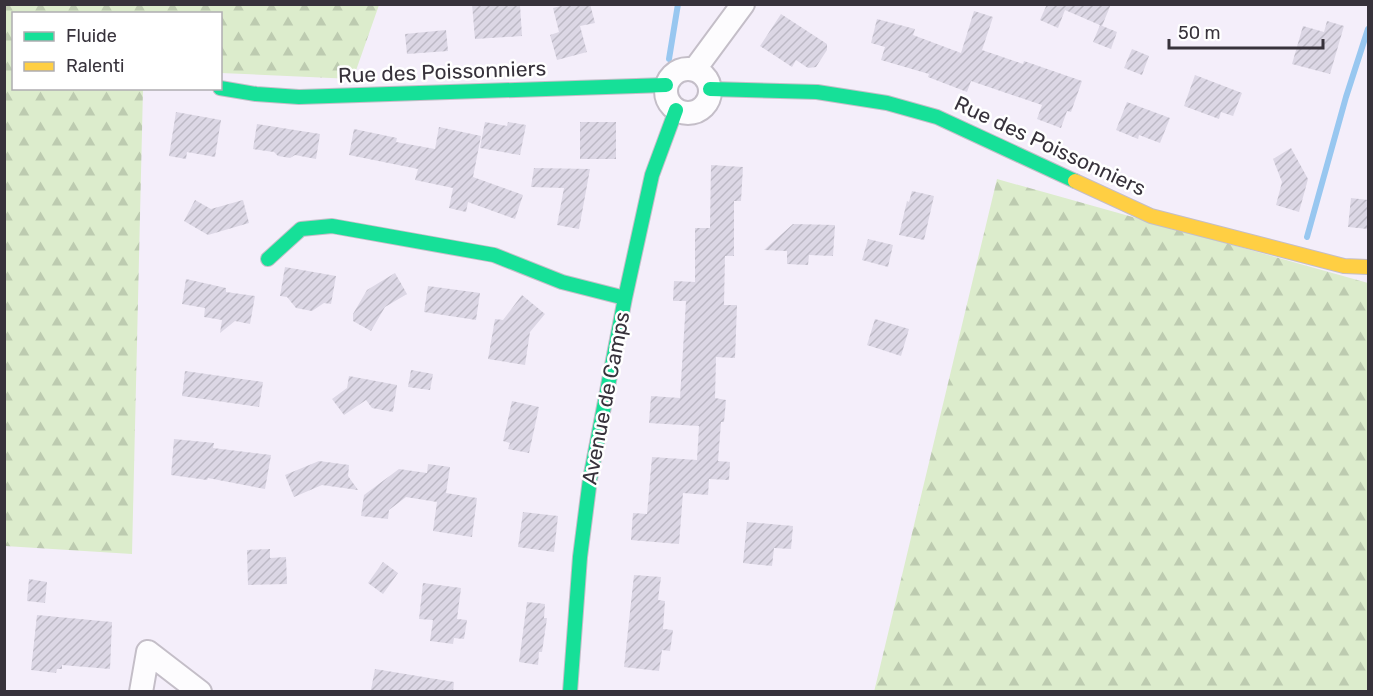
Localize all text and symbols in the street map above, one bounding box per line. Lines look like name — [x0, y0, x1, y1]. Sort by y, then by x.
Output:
legend — [12, 12, 222, 90]
scale bar — [1169, 12, 1324, 50]
text: 50 m — [1178, 22, 1221, 44]
text: Fluide — [66, 25, 117, 47]
text: Ralenti — [66, 55, 124, 77]
street label: Rue des Poissonniers — [337, 55, 547, 88]
street label: Rue des Poissonniers — [951, 90, 1150, 201]
street label: Avenue de Camps — [576, 309, 635, 486]

